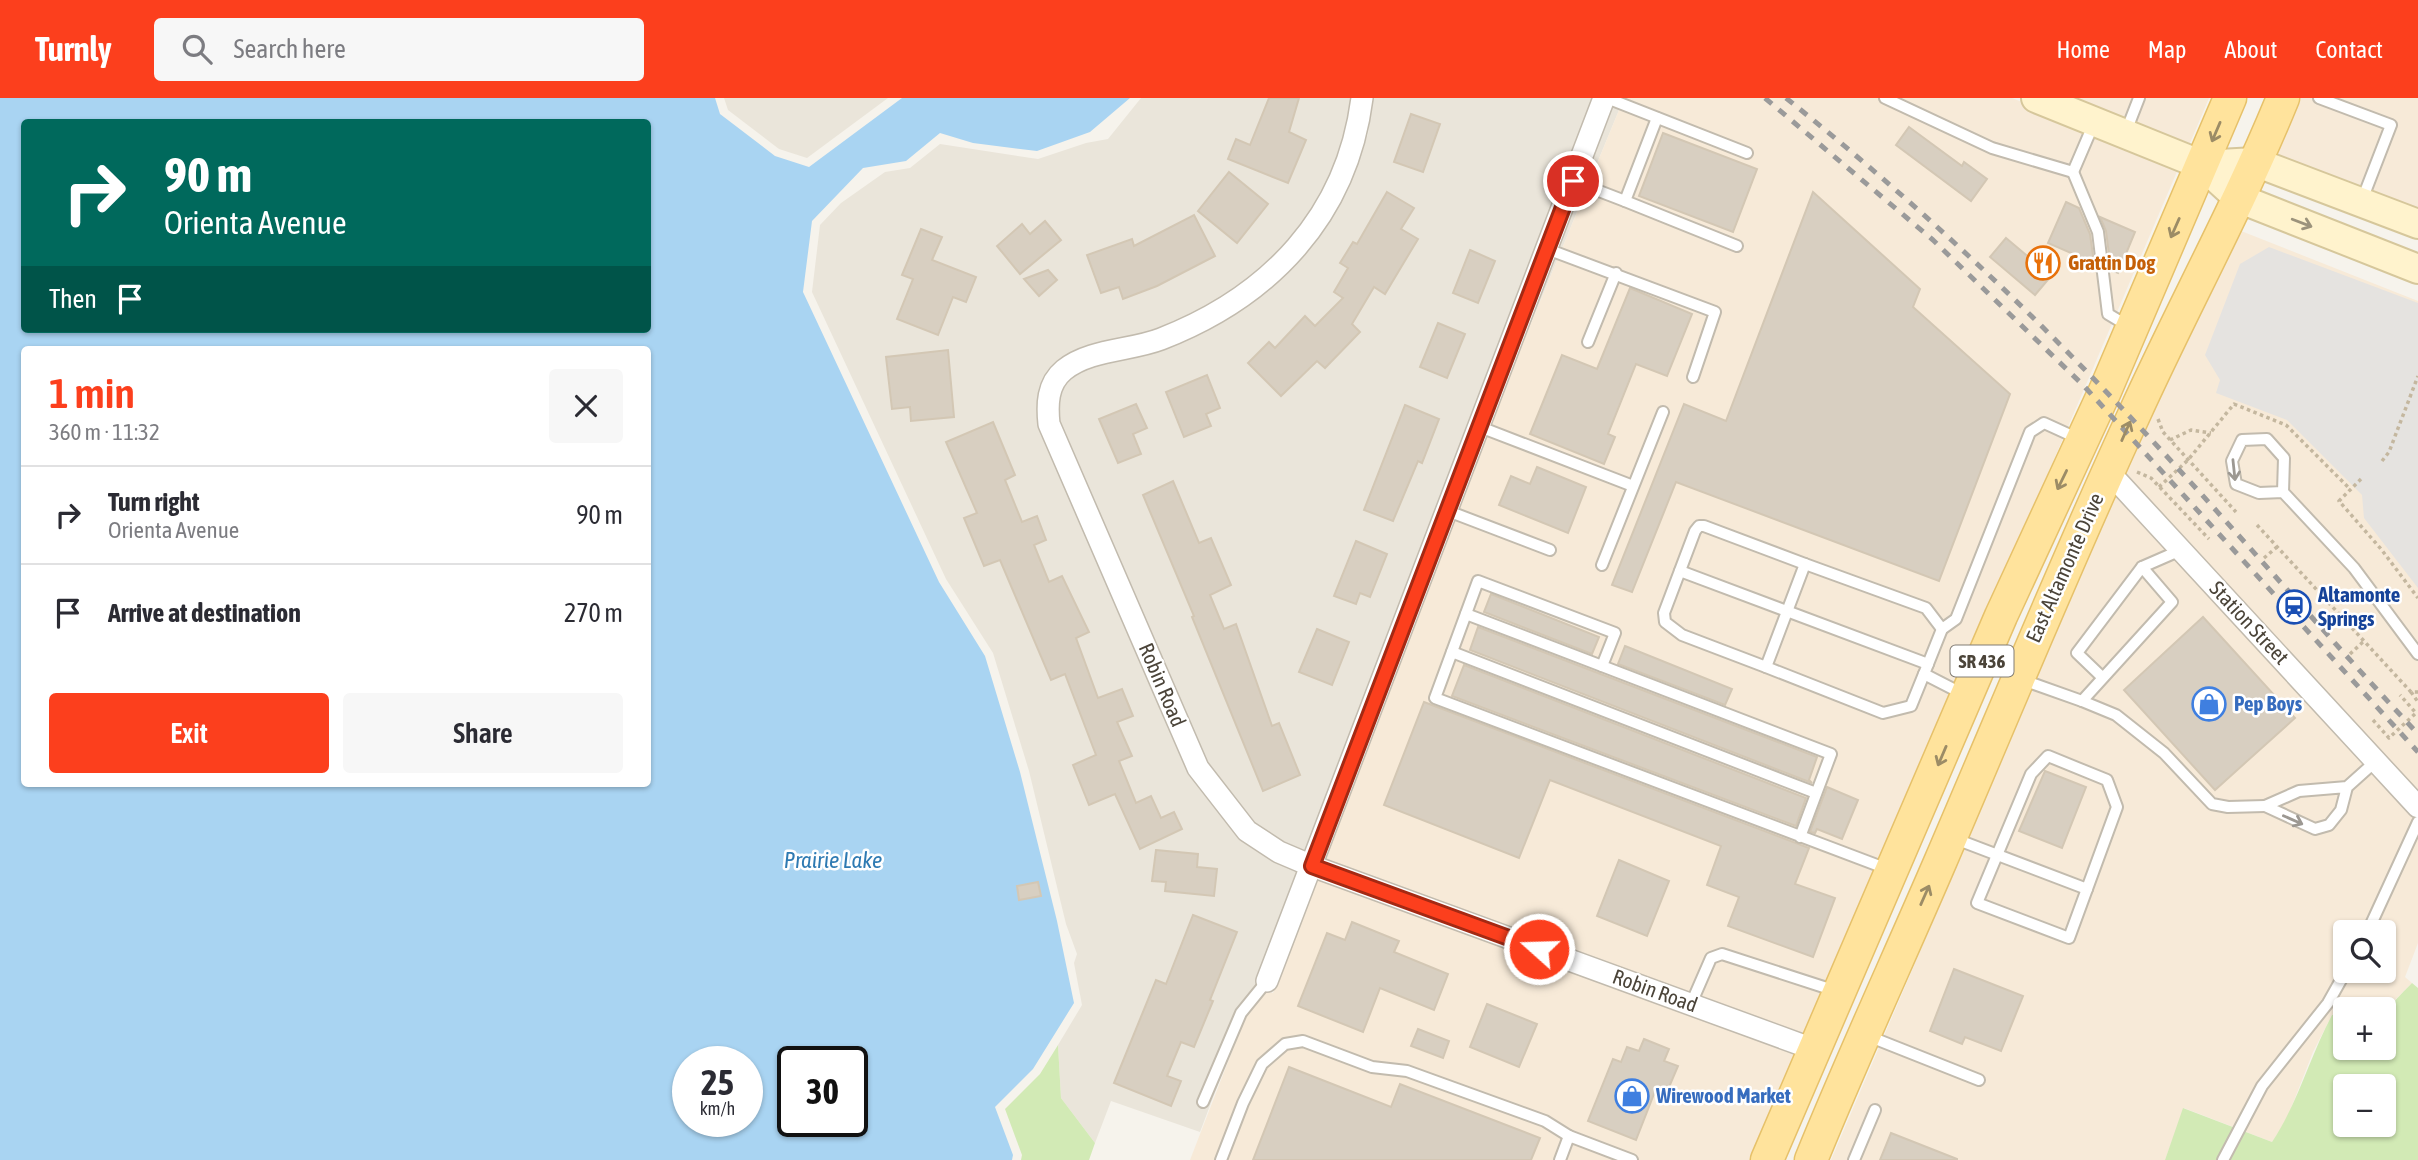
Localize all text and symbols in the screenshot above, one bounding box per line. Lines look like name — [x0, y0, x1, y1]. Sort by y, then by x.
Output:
search box — [154, 18, 644, 81]
text: Turnly — [35, 30, 112, 68]
icon: search — [178, 30, 216, 68]
text: Search here — [234, 34, 346, 64]
text: Home — [2056, 36, 2110, 63]
text: Map — [2148, 36, 2186, 63]
text: About — [2224, 36, 2277, 63]
text: Contact — [2315, 36, 2383, 63]
one-way arrow — [2209, 120, 2222, 142]
text: 90 m — [164, 146, 252, 202]
icon: right — [49, 147, 140, 238]
pin — [1543, 151, 1603, 211]
icon: arrive — [1554, 162, 1592, 200]
text: Orienta Avenue — [164, 204, 347, 241]
one-way arrow — [2168, 217, 2181, 238]
one-way arrow — [2290, 217, 2312, 230]
restaurant icon: Grattin Dog — [2024, 244, 2062, 282]
place label: Grattin Dog — [2068, 250, 2156, 274]
icon: arrive — [111, 280, 149, 318]
text: Then — [49, 284, 97, 314]
text: 1 min — [49, 369, 135, 417]
button: close — [549, 369, 623, 443]
text: 360 m · 11:32 — [49, 419, 160, 445]
one-way arrow — [2120, 421, 2133, 442]
one-way arrow — [2228, 458, 2241, 481]
one-way arrow — [2055, 469, 2068, 490]
text: Turn right — [108, 487, 199, 517]
street label: East Altamonte Drive — [2020, 489, 2108, 646]
icon: right — [49, 496, 87, 534]
text: 90 m — [576, 500, 623, 530]
text: Orienta Avenue — [108, 517, 239, 543]
street label: Station Street — [2205, 576, 2294, 669]
place label: Altamonte Springs — [2317, 582, 2400, 630]
station icon: Altamonte Springs — [2275, 588, 2313, 626]
icon: arrive — [49, 594, 87, 632]
text: Arrive at destination — [108, 598, 301, 628]
text: 270 m — [564, 598, 623, 628]
street label: Robin Road — [1135, 639, 1191, 730]
road number: SR 436 — [1951, 646, 2014, 676]
shop icon: Pep Boys — [2190, 685, 2228, 723]
place label: Pep Boys — [2234, 691, 2303, 715]
button: Exit — [49, 693, 329, 773]
button: Share — [343, 693, 623, 773]
one-way arrow — [1934, 745, 1947, 766]
one-way arrow — [2282, 814, 2304, 827]
water label: Prairie Lake — [784, 847, 882, 873]
one-way arrow — [1919, 885, 1932, 906]
position arrow — [1502, 912, 1576, 986]
map controls — [2333, 920, 2396, 1137]
button: search — [2333, 920, 2396, 983]
street label: Robin Road — [1610, 964, 1701, 1016]
button: + — [2333, 997, 2396, 1060]
speed limit sign: 30 — [777, 1046, 868, 1137]
text: 25 — [701, 1062, 734, 1102]
button: − — [2333, 1074, 2396, 1137]
shop icon: Wirewood Market — [1613, 1077, 1651, 1115]
place label: Wirewood Market — [1655, 1083, 1791, 1107]
text: km/h — [700, 1098, 735, 1119]

